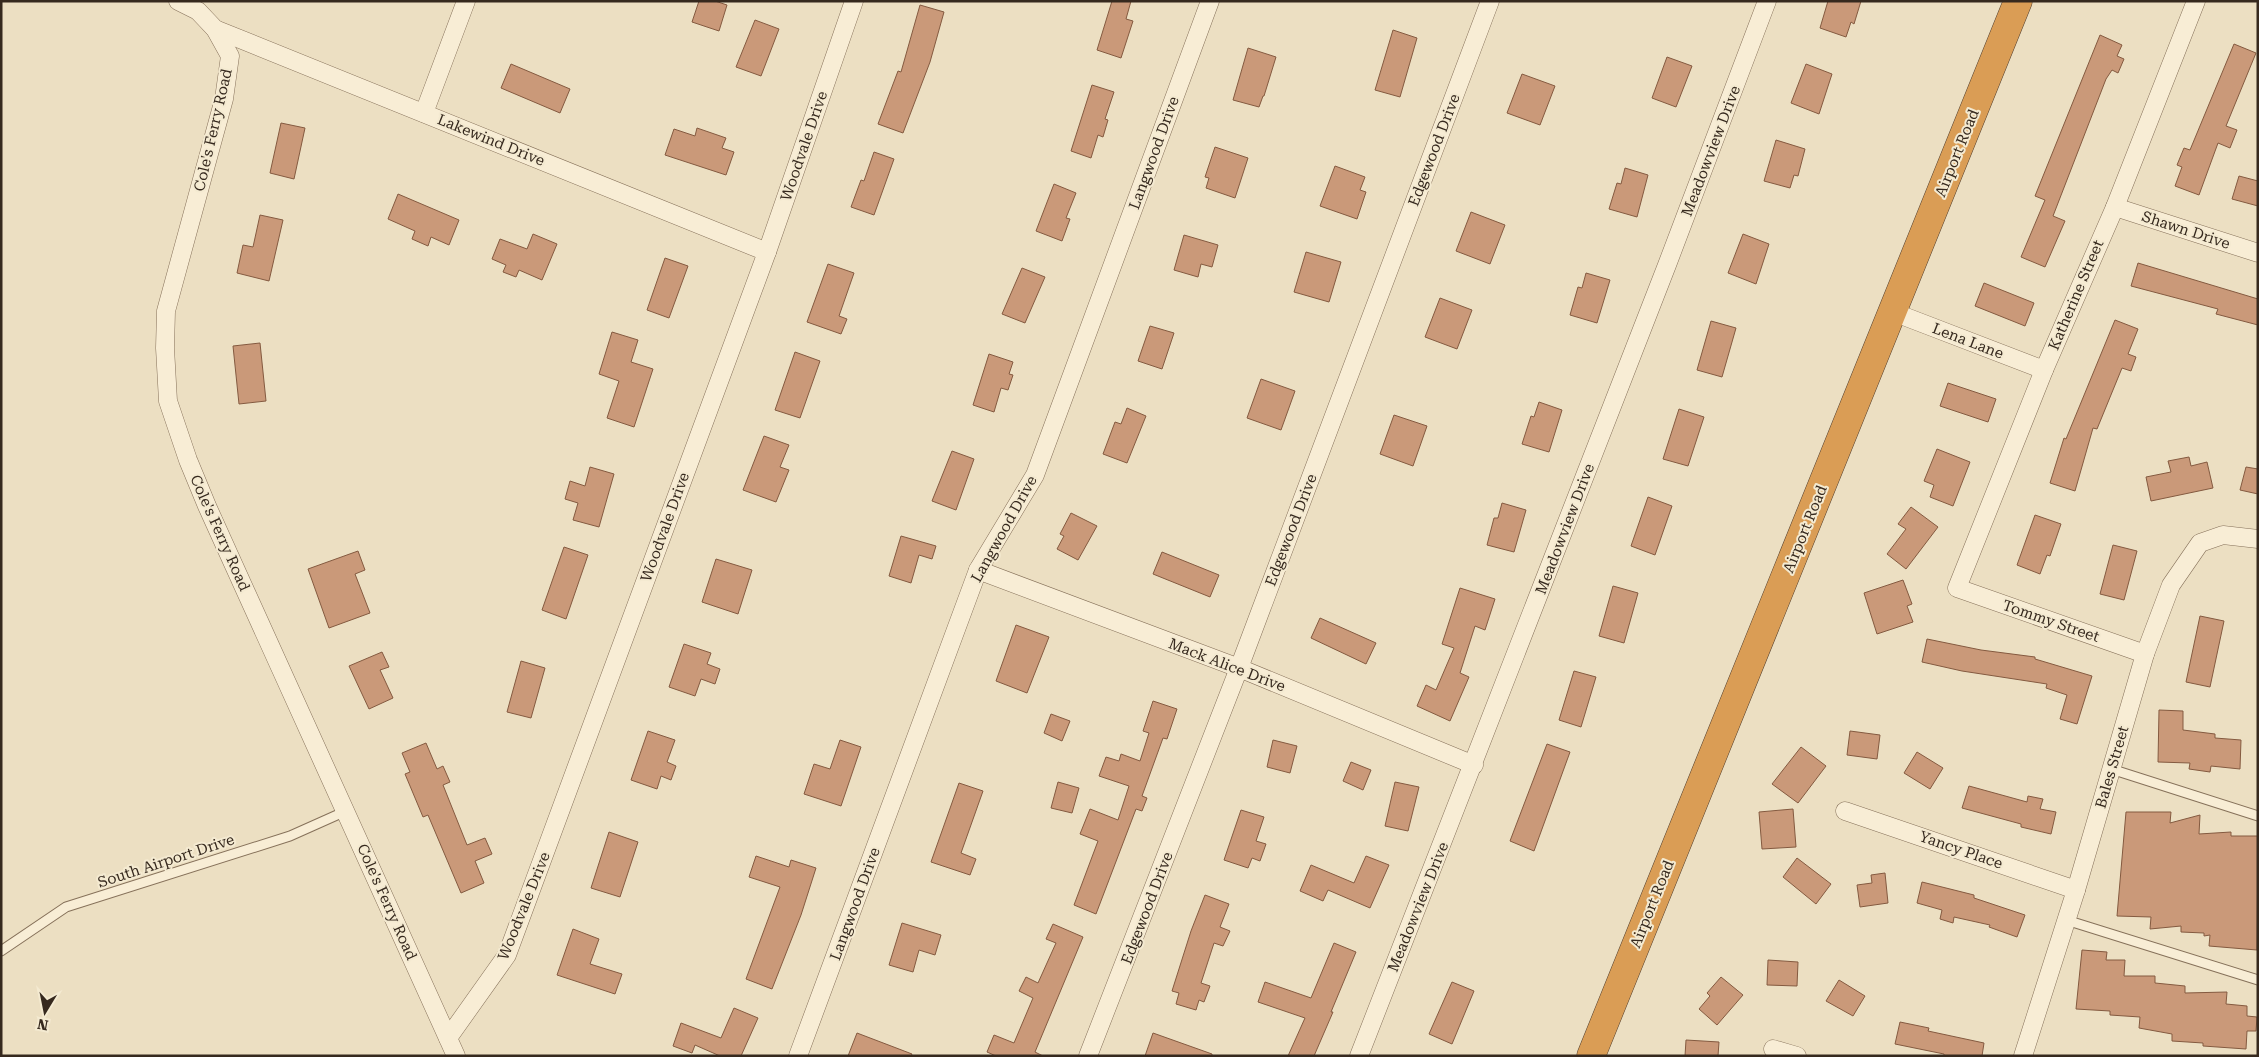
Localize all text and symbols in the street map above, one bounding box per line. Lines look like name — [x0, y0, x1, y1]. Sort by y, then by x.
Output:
street label: Cole's Ferry Road — [190, 67, 236, 193]
street label: Meadowview Drive — [1678, 83, 1744, 219]
street label: Woodvale Drive — [777, 89, 831, 203]
street label: Edgewood Drive — [1404, 91, 1464, 209]
street label: Langwood Drive — [1125, 94, 1183, 212]
street label: Airport Road — [1931, 106, 1983, 200]
street label: Lakewind Drive — [435, 110, 547, 170]
street label: Shawn Drive — [2140, 207, 2232, 253]
street label: Katherine Street — [2045, 237, 2107, 353]
street label: Lena Lane — [1930, 319, 2006, 363]
street label: Meadowview Drive — [1532, 461, 1598, 597]
street label: Woodvale Drive — [637, 470, 693, 584]
street label: Edgewood Drive — [1261, 471, 1321, 589]
street label: Cole's Ferry Road — [186, 472, 254, 594]
street label: Langwood Drive — [967, 473, 1041, 585]
street label: Airport Road — [1779, 482, 1831, 576]
street label: Tommy Street — [2000, 596, 2102, 646]
street label: Mack Alice Drive — [1166, 634, 1288, 696]
street label: Bales Street — [2092, 723, 2132, 810]
street label: Yancy Place — [1917, 827, 2005, 873]
street label: South Airport Drive — [95, 830, 237, 892]
street label: Meadowview Drive — [1384, 839, 1452, 975]
street label: Cole's Ferry Road — [353, 841, 421, 963]
street label: Langwood Drive — [826, 845, 884, 963]
street label: Woodvale Drive — [494, 849, 554, 963]
street label: Edgewood Drive — [1117, 849, 1177, 967]
street label: Airport Road — [1626, 857, 1678, 951]
north arrow — [20, 987, 70, 1037]
text: N — [36, 1016, 49, 1034]

